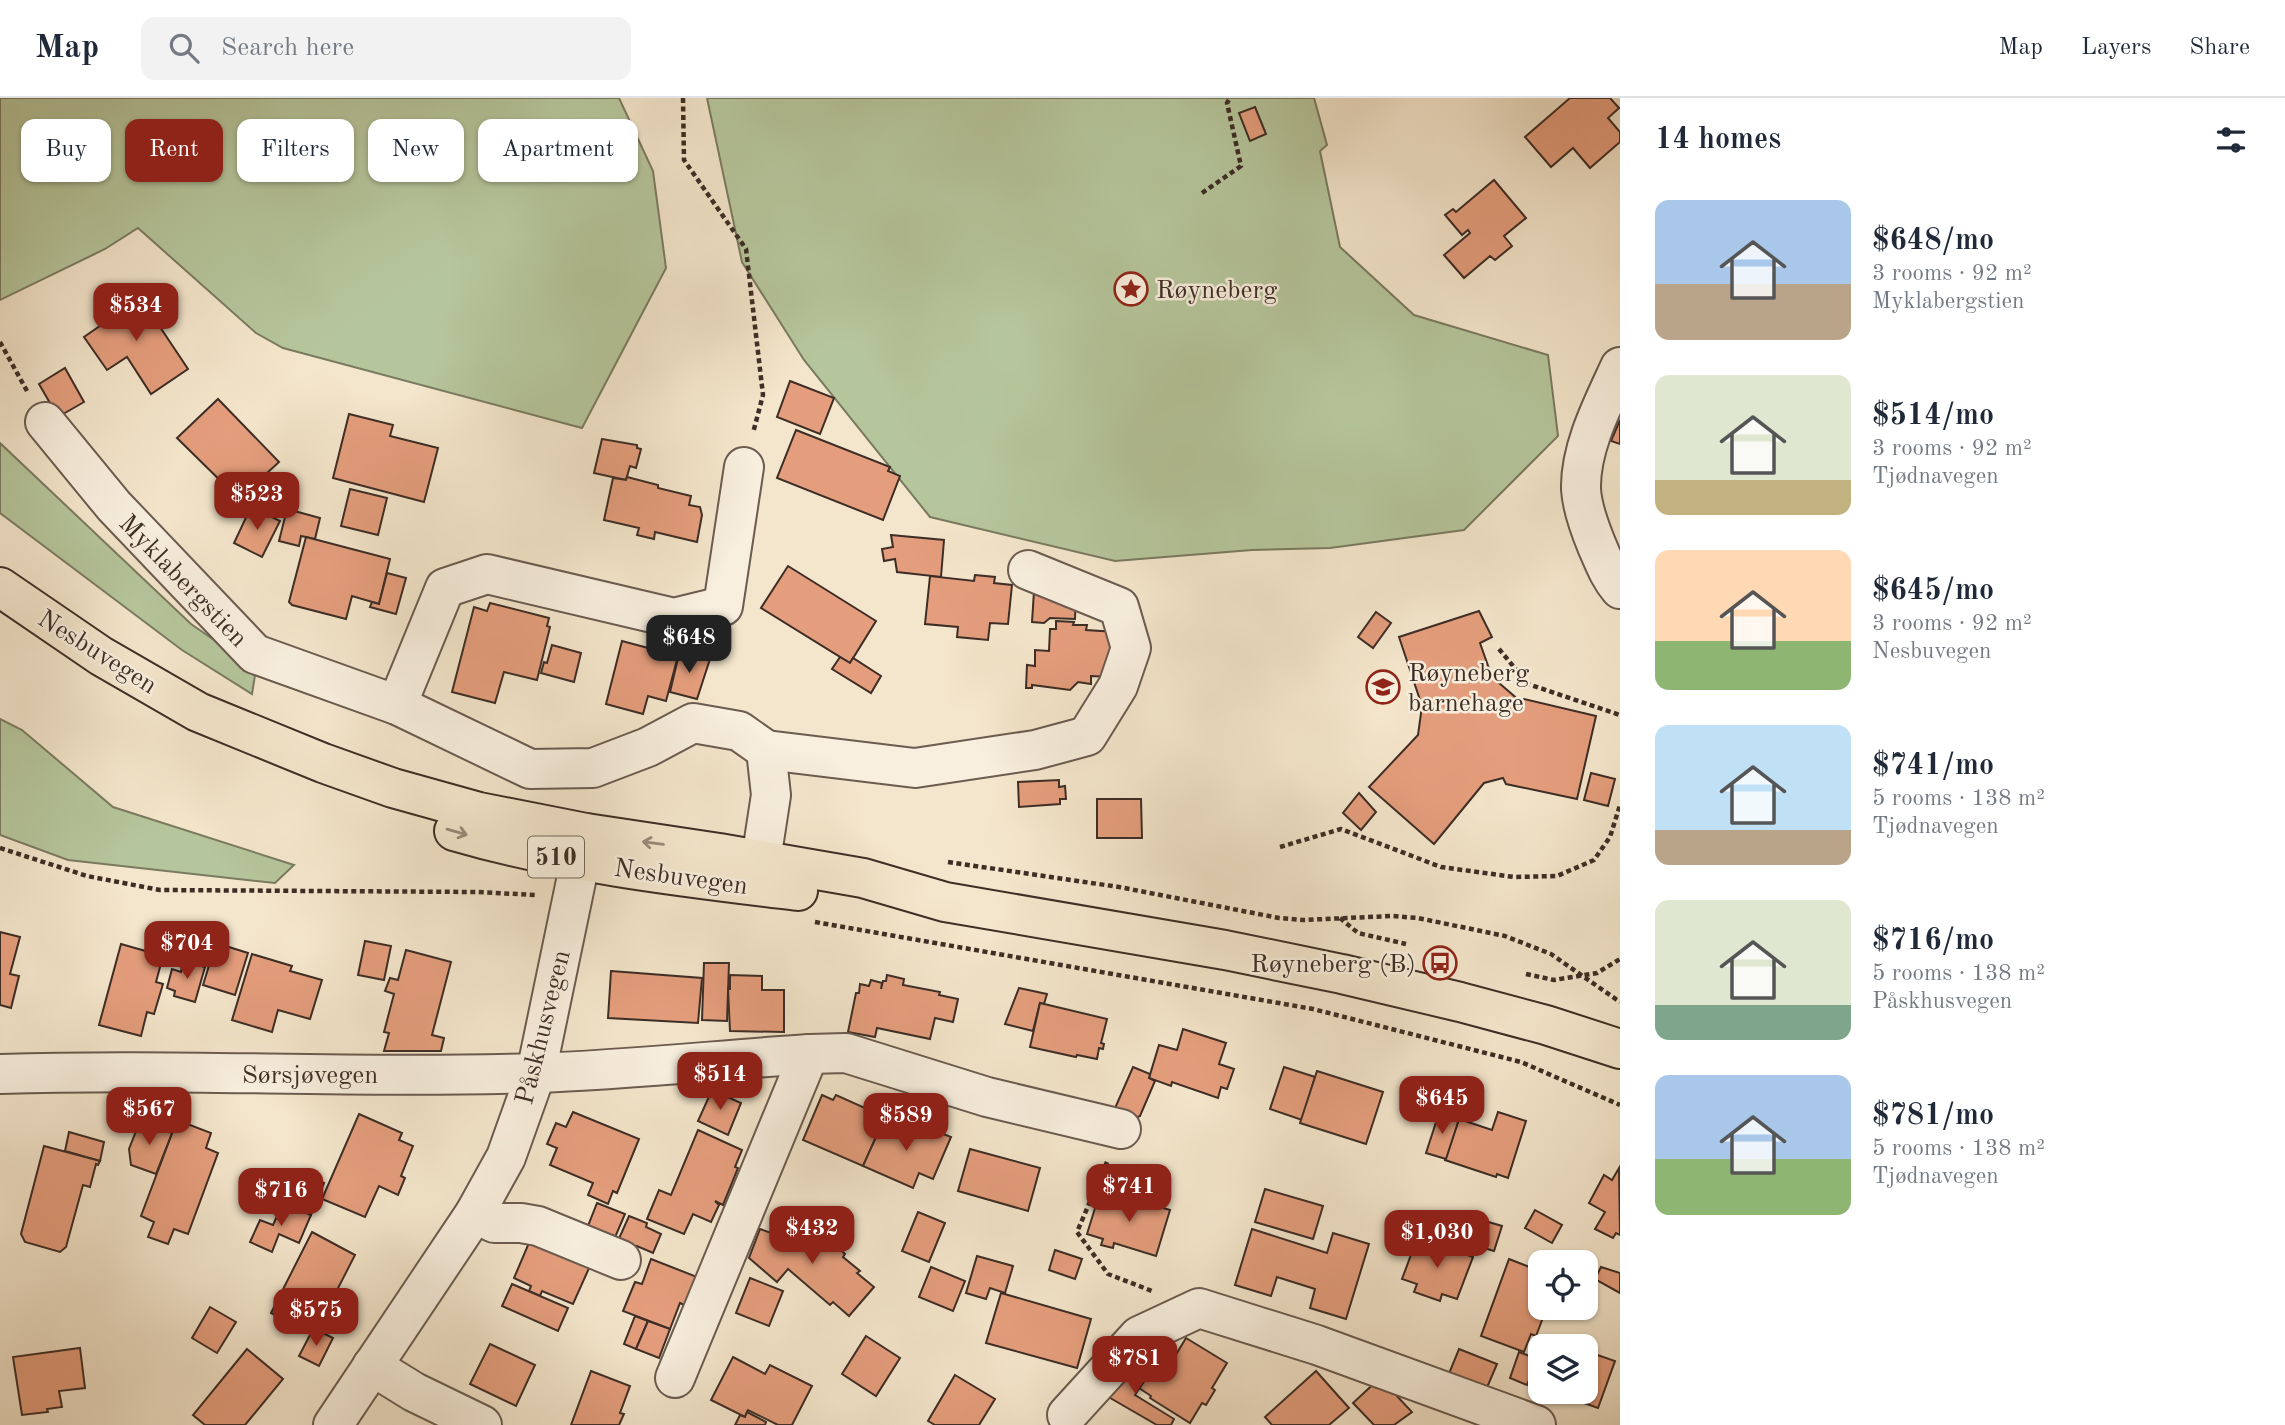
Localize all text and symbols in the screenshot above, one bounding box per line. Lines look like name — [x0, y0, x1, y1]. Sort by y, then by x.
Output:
search box — [141, 17, 631, 80]
icon: search — [165, 29, 203, 67]
text: Map — [35, 32, 99, 65]
text: Search here — [221, 35, 354, 61]
text: Map — [1999, 36, 2043, 60]
text: Layers — [2081, 36, 2151, 60]
text: Share — [2189, 36, 2250, 60]
chip: Buy — [21, 119, 111, 182]
chip: Rent — [125, 119, 223, 182]
chip: Filters — [237, 119, 354, 182]
chip: New — [368, 119, 464, 182]
chip: Apartment — [478, 119, 638, 182]
icon: filters — [2212, 121, 2250, 159]
text: 14 homes — [1655, 125, 1781, 155]
text: $648/mo — [1872, 226, 1994, 256]
icon: home — [1711, 228, 1795, 312]
text: 3 rooms · 92 m² — [1872, 262, 2032, 285]
place icon: Røyneberg — [1112, 270, 1150, 308]
place label: Røyneberg — [1156, 278, 1277, 304]
pin: $534 — [95, 284, 177, 343]
text: Myklabergstien — [1872, 290, 2024, 313]
text: $534 — [109, 294, 163, 317]
text: $514/mo — [1872, 401, 1994, 431]
icon: home — [1711, 403, 1795, 487]
text: 3 rooms · 92 m² — [1872, 437, 2032, 460]
text: Tjødnavegen — [1872, 465, 1999, 488]
pin: $523 — [216, 472, 298, 532]
text: $523 — [230, 483, 284, 506]
street label: Myklabergstien — [113, 510, 252, 652]
text: $645/mo — [1872, 576, 1994, 606]
icon: home — [1711, 578, 1795, 662]
street label: Nesbuvegen — [33, 606, 161, 699]
text: 3 rooms · 92 m² — [1872, 612, 2032, 635]
pin: $648 — [648, 616, 730, 675]
text: $648 — [662, 626, 716, 649]
text: Nesbuvegen — [1872, 640, 1991, 663]
place label: Røyneberg barnehage — [1408, 661, 1529, 717]
school or university icon: Røyneberg barnehage — [1364, 668, 1402, 706]
text: $741/mo — [1872, 751, 1994, 781]
icon: home — [1711, 753, 1795, 837]
text: 5 rooms · 138 m² — [1872, 787, 2045, 810]
text: Tjødnavegen — [1872, 815, 1999, 838]
one-way arrow — [446, 826, 468, 839]
road number: 510 — [528, 836, 584, 878]
one-way arrow — [642, 836, 664, 849]
street label: Nesbuvegen — [612, 856, 749, 900]
pin: $704 — [146, 922, 228, 981]
text: $716/mo — [1872, 926, 1994, 956]
icon: home — [1711, 928, 1795, 1012]
text: $704 — [160, 932, 214, 955]
bus stop icon: Røyneberg (B) — [1421, 944, 1459, 982]
street label: Påskhusvegen — [512, 947, 576, 1108]
place label: Røyneberg (B) — [1250, 952, 1416, 978]
text: 5 rooms · 138 m² — [1872, 962, 2045, 985]
text: Påskhusvegen — [1872, 990, 2012, 1013]
pin: $514 — [679, 1052, 761, 1112]
street label: Sørsjøvegen — [242, 1063, 378, 1089]
text: $514 — [693, 1063, 747, 1086]
pin: $645 — [1401, 1076, 1483, 1136]
text: $645 — [1415, 1087, 1469, 1110]
pin: $567 — [108, 1088, 190, 1147]
pin: $589 — [865, 1094, 947, 1153]
text: $567 — [122, 1098, 176, 1121]
text: $781/mo — [1872, 1101, 1994, 1131]
icon: home — [1711, 1103, 1795, 1187]
text: $589 — [879, 1104, 933, 1127]
text: 5 rooms · 138 m² — [1872, 1137, 2045, 1160]
pin: $741 — [1088, 1164, 1170, 1224]
text: Tjødnavegen — [1872, 1165, 1999, 1188]
pin: $716 — [240, 1168, 322, 1228]
text: $741 — [1102, 1175, 1156, 1198]
text: $716 — [254, 1179, 308, 1202]
pin: $432 — [771, 1206, 853, 1266]
pin: $1,030 — [1380, 1210, 1494, 1270]
text: $432 — [785, 1217, 839, 1240]
text: $1,030 — [1400, 1221, 1474, 1244]
map controls — [1528, 1250, 1598, 1404]
button: locate — [1528, 1250, 1598, 1320]
pin: $575 — [275, 1288, 357, 1348]
text: $575 — [289, 1299, 343, 1322]
button: layers — [1528, 1334, 1598, 1404]
pin: $781 — [1094, 1336, 1176, 1396]
text: $781 — [1108, 1347, 1162, 1370]

